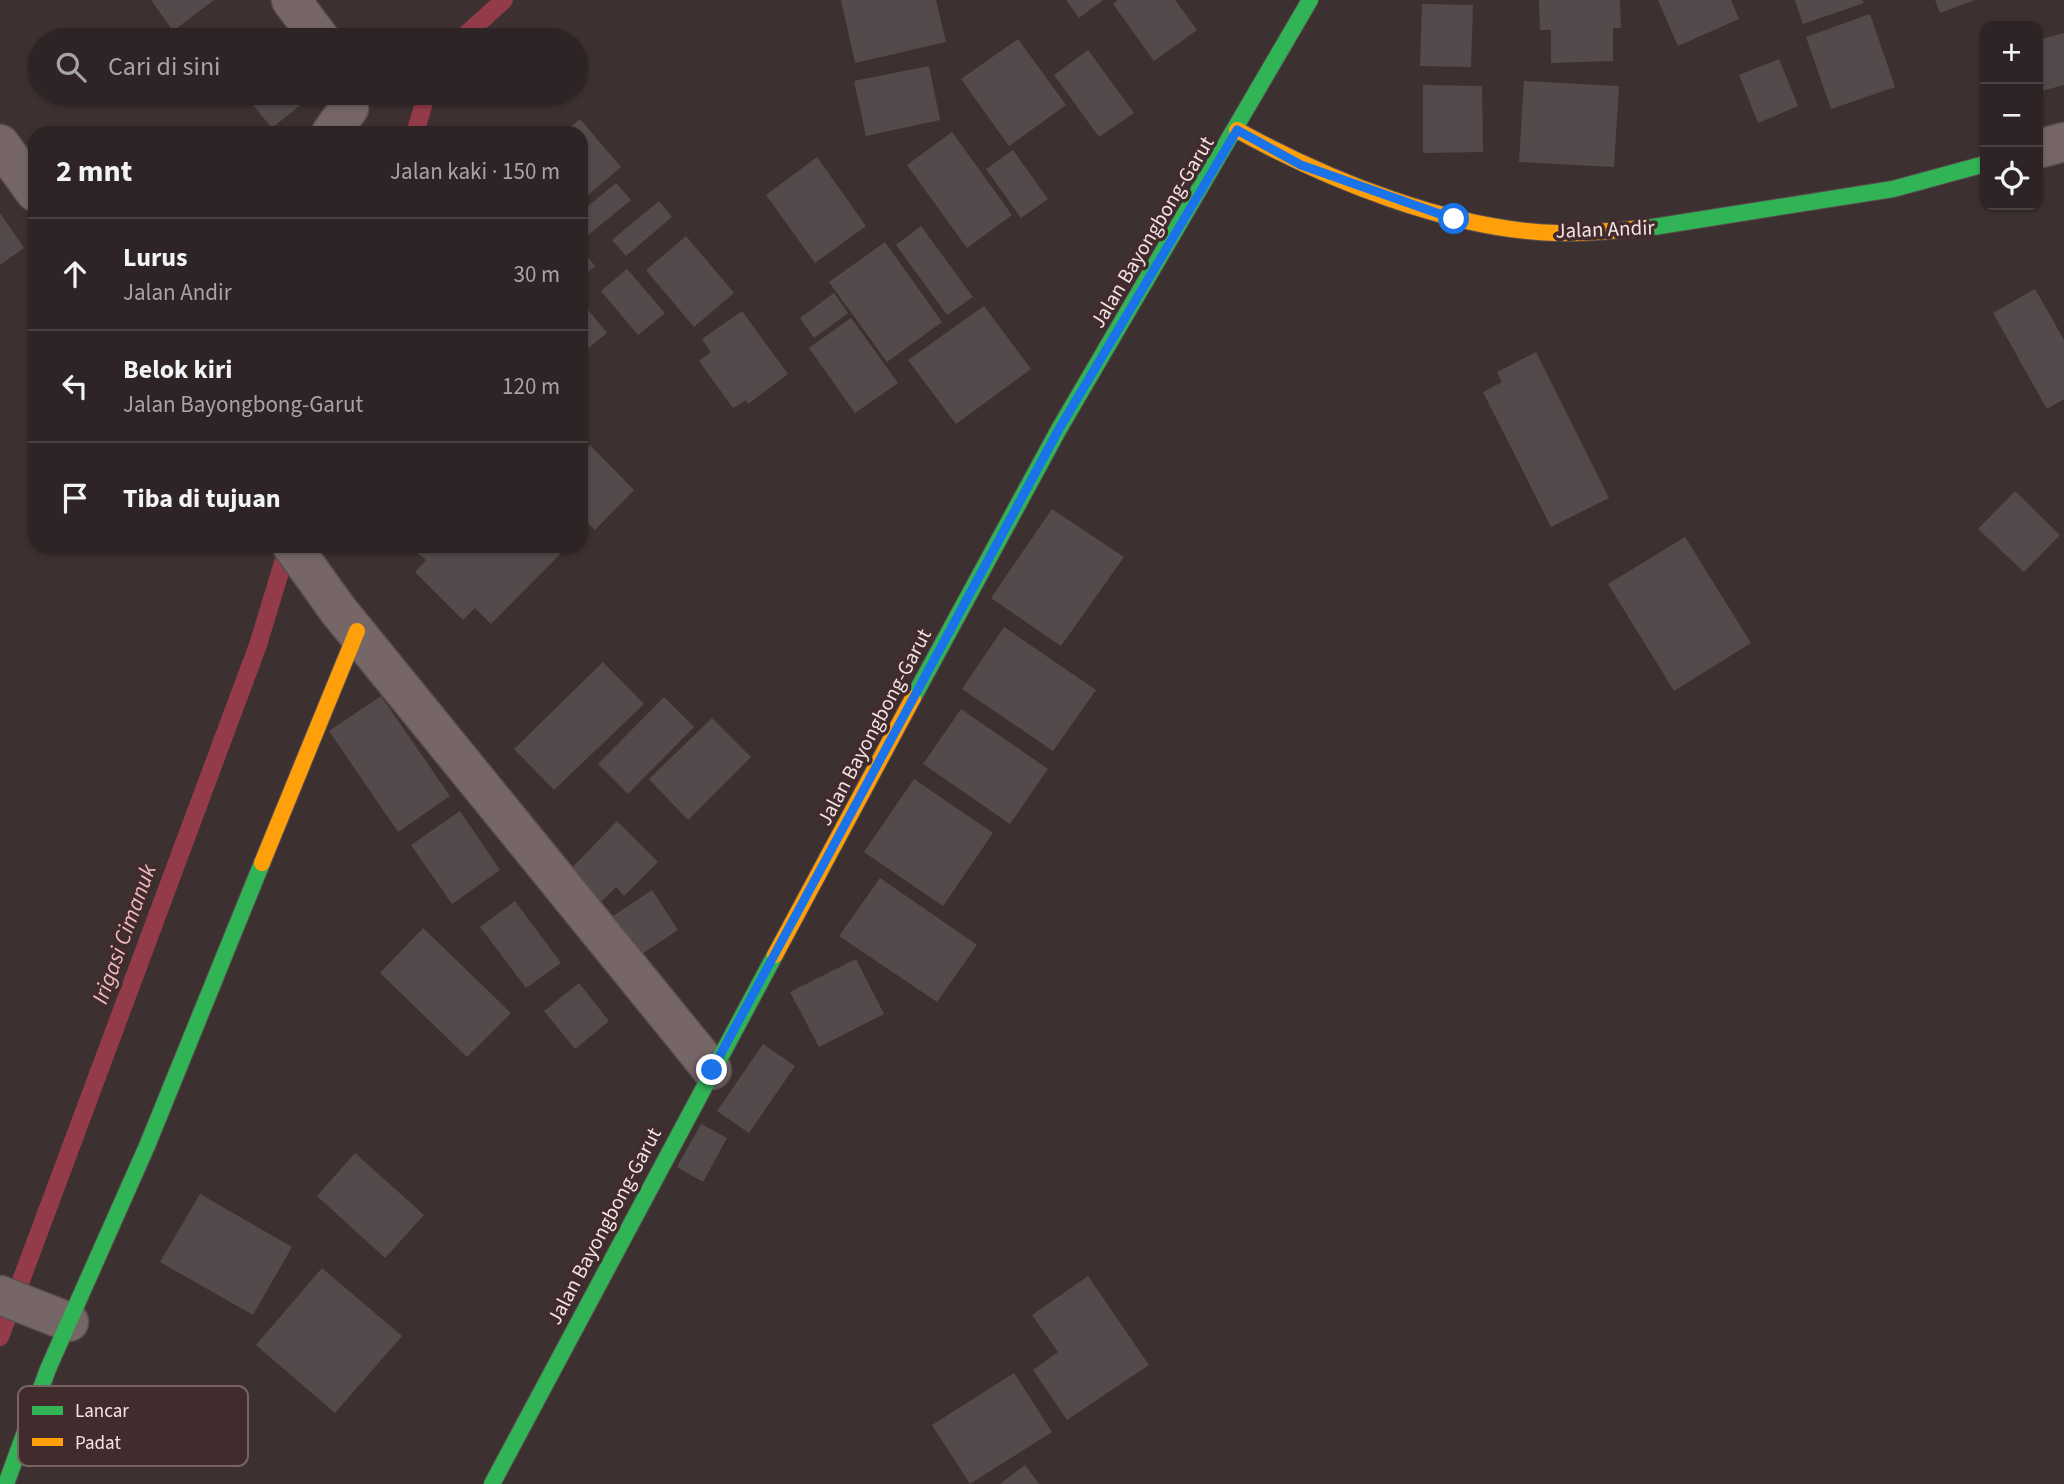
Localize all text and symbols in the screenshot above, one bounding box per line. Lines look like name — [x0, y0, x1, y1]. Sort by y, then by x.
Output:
map controls — [1980, 21, 2043, 210]
button: + — [1980, 21, 2043, 84]
search box — [28, 28, 588, 105]
icon: search — [52, 48, 90, 86]
text: Cari di sini — [108, 48, 221, 85]
button: − — [1980, 84, 2043, 147]
street label: Jalan Bayongbong-Garut — [1083, 130, 1221, 334]
button: locate — [1980, 147, 2043, 210]
text: 2 mnt — [56, 150, 132, 193]
text: Jalan kaki · 150 m — [390, 155, 560, 188]
route start — [1438, 203, 1469, 234]
street label: Jalan Andir — [1555, 212, 1656, 246]
text: Lurus — [123, 239, 188, 276]
icon: ahead — [56, 255, 94, 293]
text: 30 m — [513, 258, 560, 291]
text: Jalan Andir — [123, 276, 232, 309]
text: Belok kiri — [123, 351, 232, 388]
icon: left — [56, 367, 94, 405]
text: 120 m — [502, 370, 560, 403]
text: Jalan Bayongbong-Garut — [123, 388, 363, 421]
icon: arrive — [56, 479, 94, 517]
text: Tiba di tujuan — [123, 480, 281, 517]
street label: Jalan Bayongbong-Garut — [809, 623, 939, 831]
water label: Irigasi Cimanuk — [83, 858, 165, 1009]
route end — [696, 1054, 727, 1085]
street label: Jalan Bayongbong-Garut — [539, 1122, 669, 1330]
legend — [18, 1386, 248, 1466]
text: Lancar — [75, 1398, 129, 1425]
text: Padat — [75, 1430, 121, 1457]

